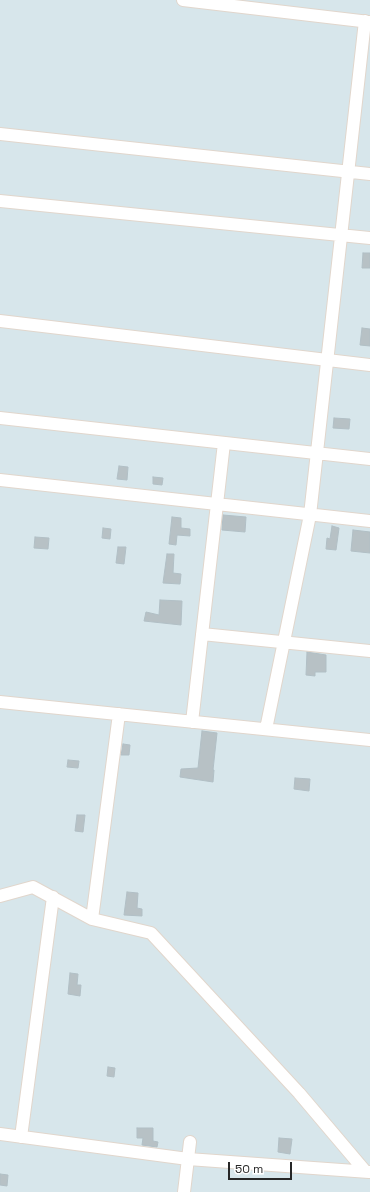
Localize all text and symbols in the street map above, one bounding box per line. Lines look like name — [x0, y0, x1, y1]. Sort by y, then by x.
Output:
scale bar — [230, 1154, 294, 1180]
text: 50 m — [235, 1161, 263, 1177]

